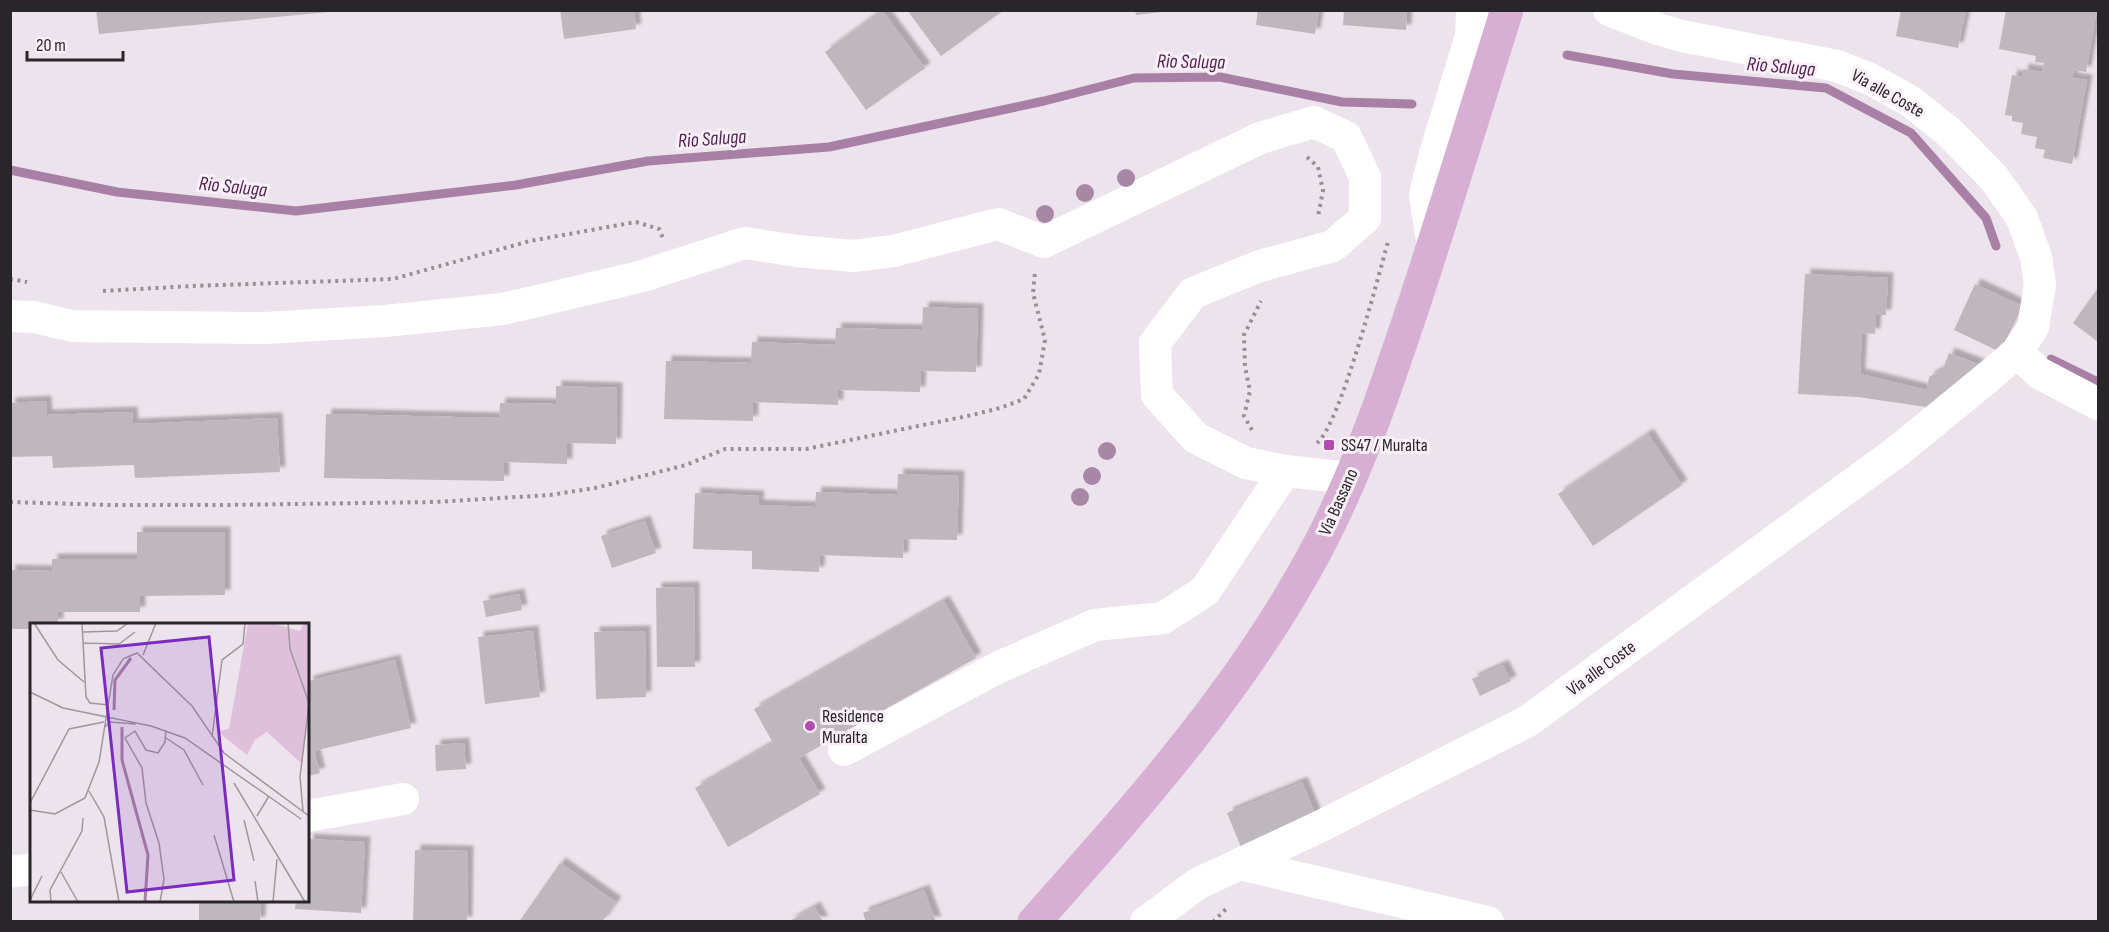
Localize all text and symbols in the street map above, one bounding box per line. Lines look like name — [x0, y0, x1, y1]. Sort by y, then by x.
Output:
scale bar — [27, 24, 123, 62]
text: 20 m — [36, 35, 66, 56]
water label: Rio Saluga — [1157, 49, 1225, 75]
water label: Rio Saluga — [1746, 52, 1816, 82]
street label: Via alle Coste — [1848, 65, 1928, 122]
water label: Rio Saluga — [677, 125, 747, 153]
water label: Rio Saluga — [198, 171, 268, 203]
place label: SS47 / Muralta — [1341, 435, 1428, 456]
marker: SS47 / Muralta — [1322, 438, 1336, 452]
street label: Via Bassano — [1314, 466, 1362, 539]
inset map — [30, 623, 309, 902]
street label: Via alle Coste — [1563, 636, 1640, 700]
place label: Residence Muralta — [822, 706, 884, 748]
marker: Residence Muralta — [803, 719, 817, 733]

